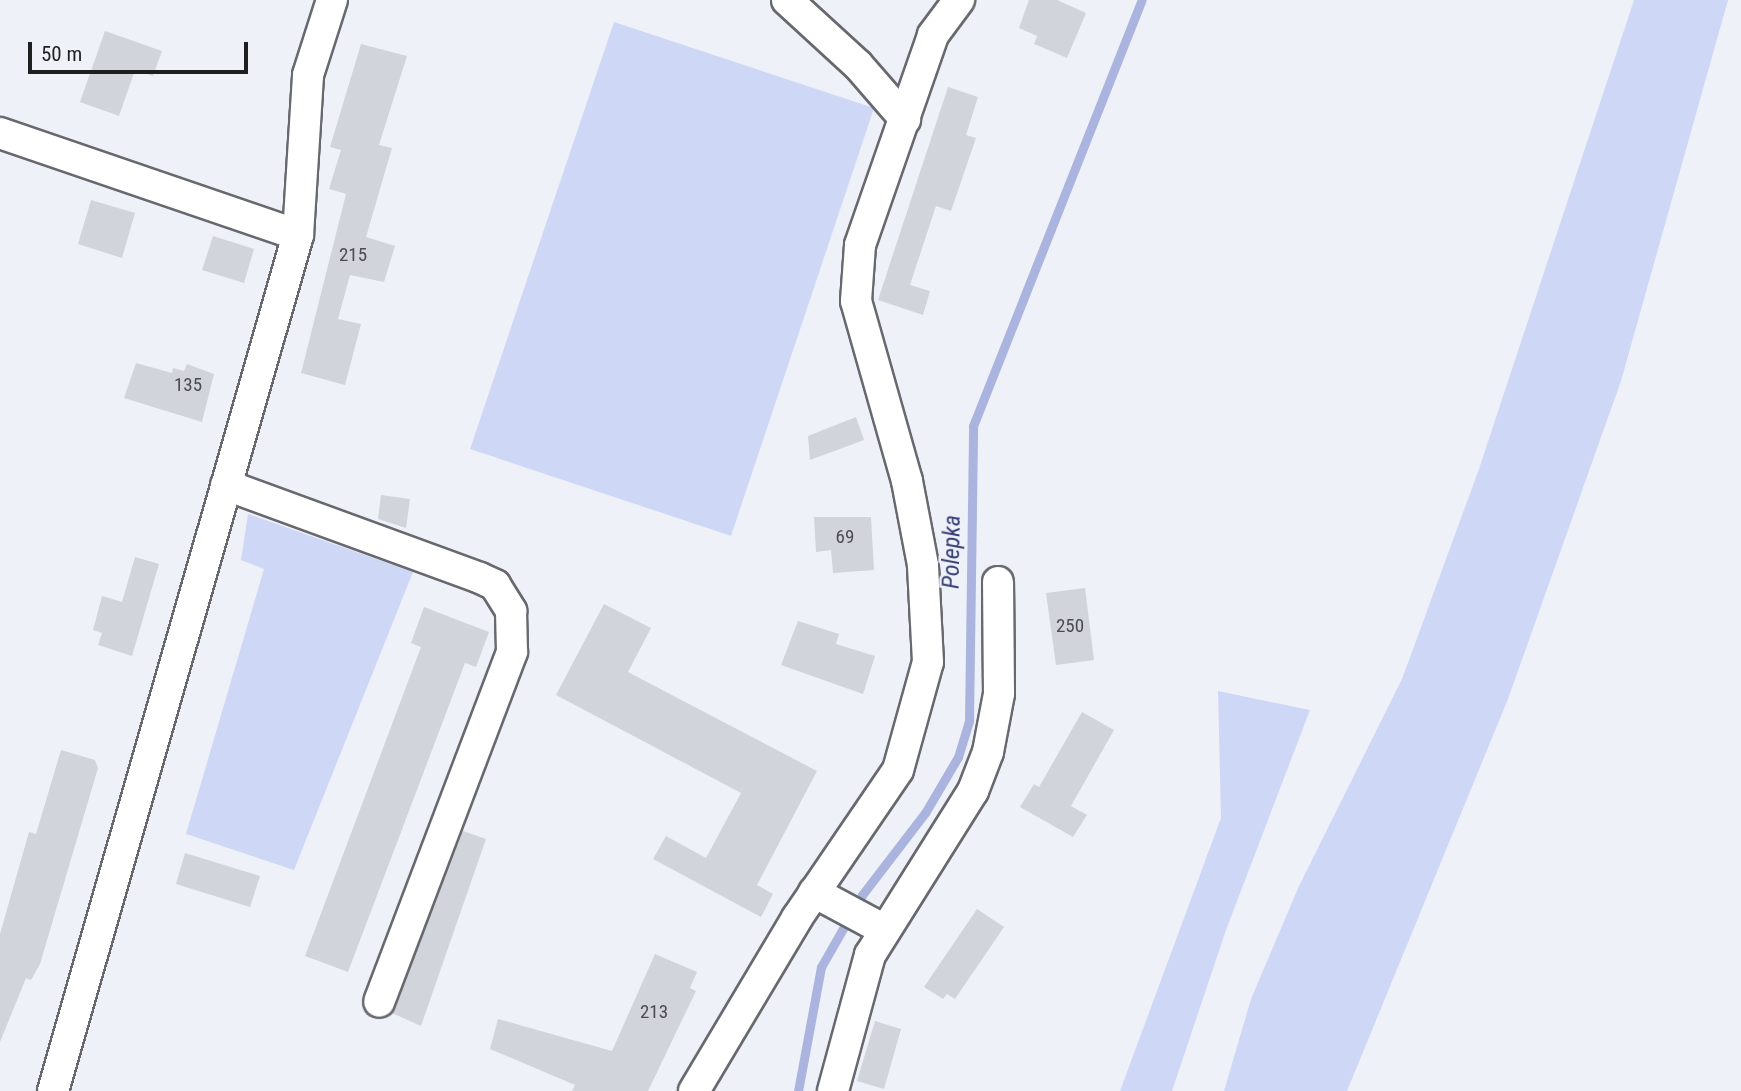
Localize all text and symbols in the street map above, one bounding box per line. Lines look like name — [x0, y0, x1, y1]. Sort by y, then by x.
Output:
scale bar — [32, 28, 252, 72]
text: 50 m — [41, 42, 82, 66]
house number: 215 — [339, 244, 367, 266]
house number: 135 — [174, 374, 202, 396]
water label: Polepka — [937, 515, 967, 589]
house number: 69 — [836, 526, 854, 548]
house number: 250 — [1056, 615, 1084, 637]
house number: 213 — [640, 1001, 668, 1023]

